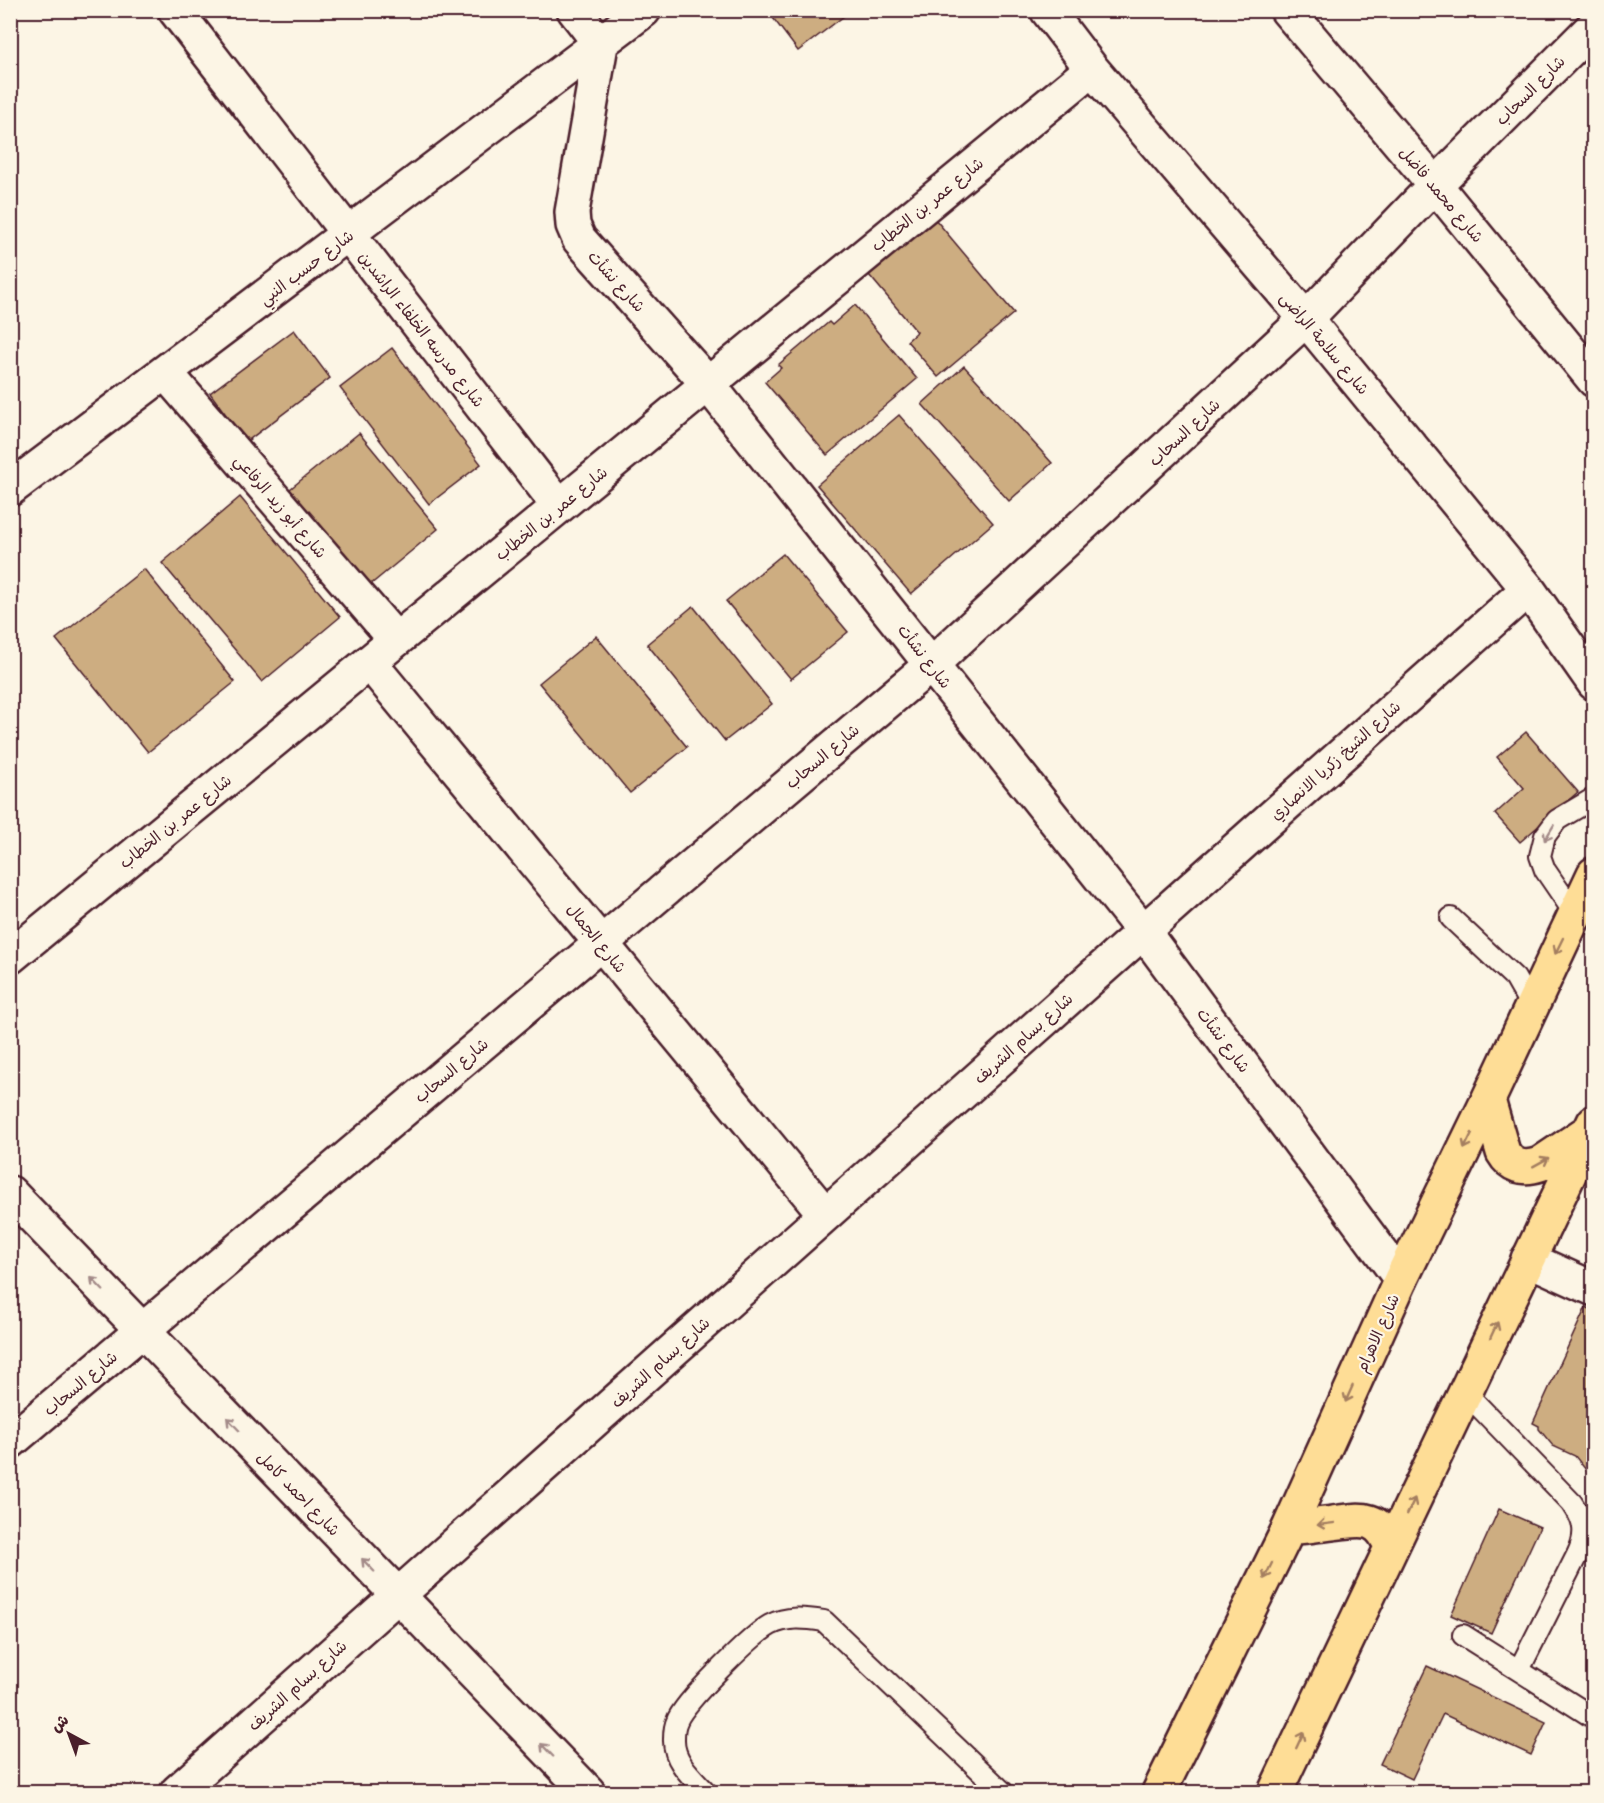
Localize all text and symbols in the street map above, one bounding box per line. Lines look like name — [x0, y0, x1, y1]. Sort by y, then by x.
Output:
street label: شارع السحاب — [1490, 50, 1570, 130]
street label: شارع محمد فاضل — [1394, 141, 1489, 248]
street label: شارع عمر بن الخطاب — [866, 152, 988, 257]
street label: شارع حسب النبي — [254, 224, 360, 313]
street label: شارع نشأت — [583, 245, 651, 317]
street label: شارع مدرسه الخلفاء الراشدين — [353, 246, 490, 412]
street label: شارع سلامة الراضى — [1275, 287, 1375, 400]
street label: شارع السحاب — [1144, 393, 1225, 472]
street label: شارع أبو زيد الرفاعي — [227, 449, 332, 565]
street label: شارع عمر بن الخطاب — [490, 461, 612, 566]
street label: شارع نشأت — [892, 619, 957, 693]
street label: شارع الشيخ زكريا الانصاري — [1265, 695, 1406, 825]
street label: شارع السحاب — [780, 719, 864, 794]
street label: شارع عمر بن الخطاب — [114, 769, 236, 874]
one-way arrow — [1543, 825, 1555, 842]
street label: شارع الجمال — [561, 899, 632, 978]
one-way arrow — [1553, 936, 1565, 954]
street label: شارع بسام الشريف — [969, 987, 1079, 1090]
street label: شارع نشأت — [1192, 1003, 1256, 1078]
street label: شارع السحاب — [409, 1033, 493, 1108]
one-way arrow — [1461, 1132, 1473, 1150]
one-way arrow — [1532, 1156, 1549, 1168]
one-way arrow — [90, 1276, 105, 1291]
street label: شارع الاهرام — [1350, 1290, 1406, 1377]
street label: شارع بسام الشريف — [606, 1311, 716, 1414]
one-way arrow — [1489, 1322, 1501, 1340]
street label: شارع السحاب — [38, 1346, 122, 1421]
one-way arrow — [1343, 1385, 1354, 1403]
one-way arrow — [225, 1417, 240, 1432]
street label: شارع احمد كامل — [252, 1446, 345, 1541]
one-way arrow — [1405, 1498, 1417, 1516]
one-way arrow — [1317, 1518, 1337, 1529]
one-way arrow — [361, 1557, 375, 1572]
one-way arrow — [1262, 1562, 1274, 1580]
street label: شارع بسام الشريف — [243, 1634, 353, 1737]
north arrow — [39, 1704, 99, 1764]
text: ش — [45, 1709, 72, 1736]
one-way arrow — [1295, 1731, 1307, 1749]
one-way arrow — [540, 1743, 554, 1758]

